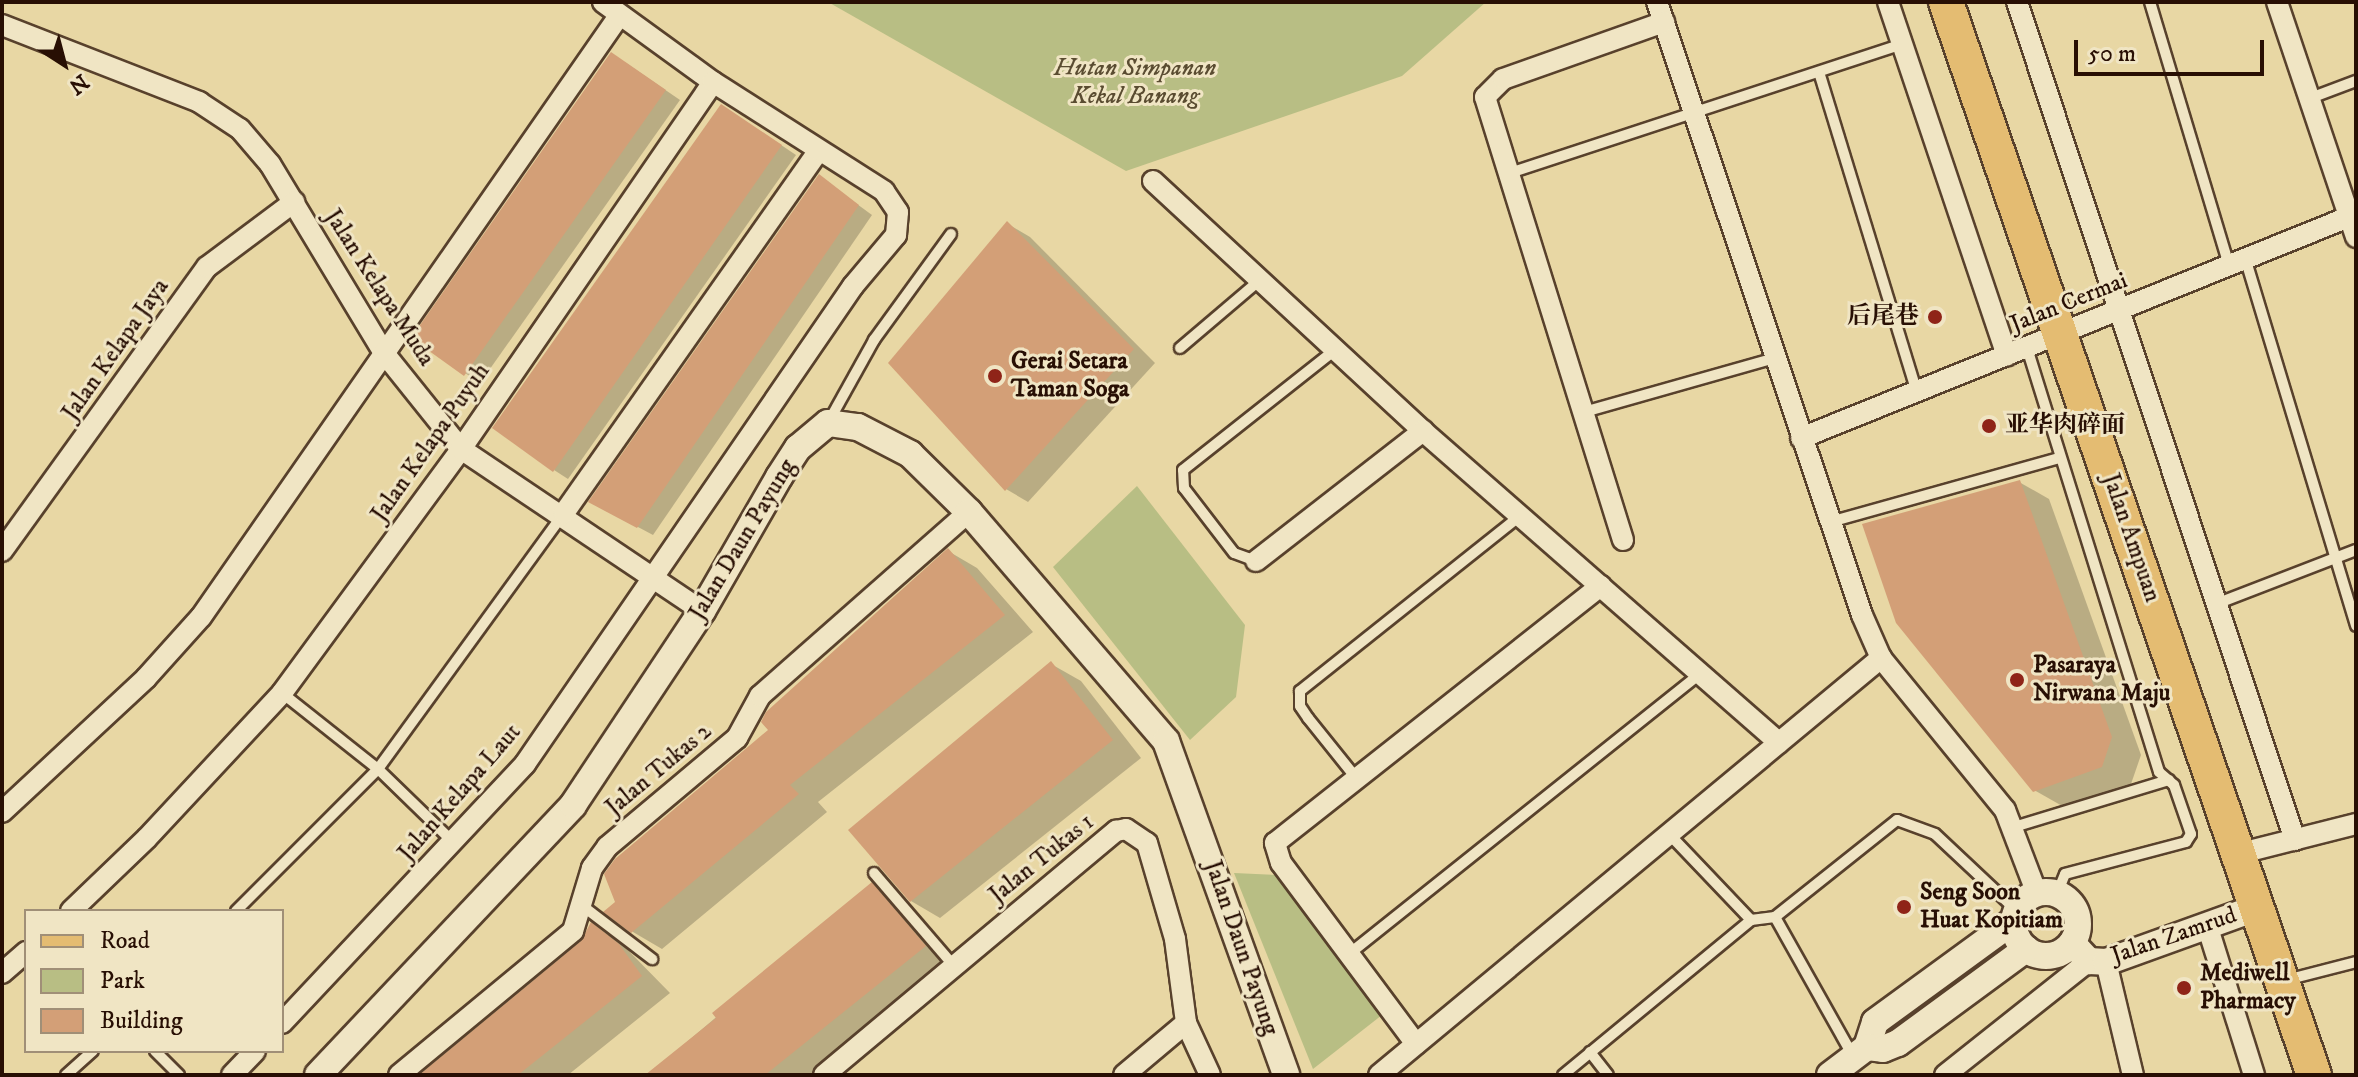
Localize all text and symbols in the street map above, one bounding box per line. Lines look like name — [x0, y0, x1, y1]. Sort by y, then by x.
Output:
north arrow — [24, 24, 104, 104]
scale bar — [2078, 24, 2268, 74]
text: 50 m — [2088, 39, 2136, 69]
park label: Hutan Simpanan Kekal Banang — [1054, 55, 1216, 111]
text: N — [63, 68, 94, 100]
street label: Jalan Kelapa Muda — [318, 204, 440, 372]
street label: Jalan Cermai — [2006, 266, 2132, 340]
street label: Jalan Kelapa Jaya — [56, 274, 176, 426]
place label: 后尾巷 — [1847, 303, 1919, 331]
marker: 后尾巷 — [1926, 308, 1944, 326]
place label: Gerai Setara Taman Soga — [1011, 348, 1129, 404]
street label: Jalan Kelapa Puyuh — [366, 358, 496, 528]
marker: Gerai Setara Taman Soga — [986, 367, 1004, 385]
place label: 亚华肉碎面 — [2005, 412, 2125, 440]
marker: 亚华肉碎面 — [1980, 417, 1998, 435]
street label: Jalan Daun Payung — [684, 454, 802, 626]
street label: Jalan Ampuan — [2096, 470, 2166, 606]
place label: Pasaraya Nirwana Maju — [2033, 652, 2170, 708]
marker: Pasaraya Nirwana Maju — [2008, 671, 2026, 689]
street label: Jalan Tukas 2 — [600, 717, 718, 823]
street label: Jalan Kelapa Laut — [393, 718, 527, 868]
street label: Jalan Tukas 1 — [984, 808, 1100, 910]
street label: Jalan Daun Payung — [1198, 857, 1284, 1039]
place label: Seng Soon Huat Kopitiam — [1920, 879, 2063, 935]
marker: Seng Soon Huat Kopitiam — [1895, 898, 1913, 916]
street label: Jalan Zamrud — [2108, 901, 2240, 971]
legend — [24, 909, 284, 1053]
text: Road — [100, 926, 150, 956]
place label: Mediwell Pharmacy — [2200, 960, 2296, 1016]
text: Park — [100, 966, 145, 996]
marker: Mediwell Pharmacy — [2175, 979, 2193, 997]
text: Building — [100, 1006, 183, 1036]

